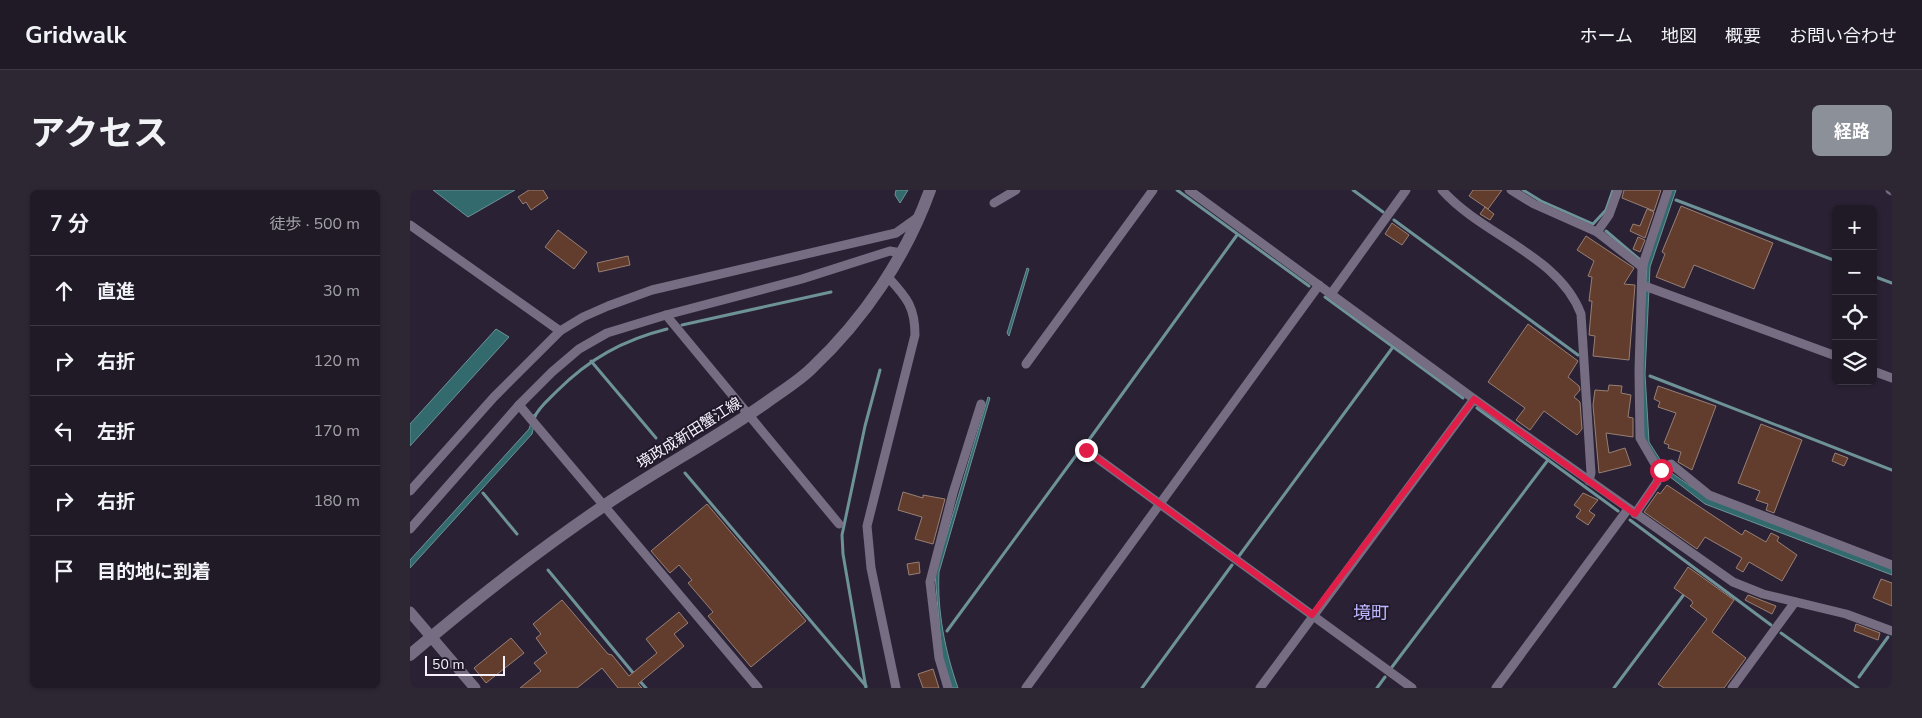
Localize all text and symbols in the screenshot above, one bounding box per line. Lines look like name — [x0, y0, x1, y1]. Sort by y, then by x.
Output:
text: Gridwalk — [25, 19, 126, 51]
text: ホーム — [1580, 24, 1633, 48]
text: 地図 — [1661, 24, 1697, 48]
text: 概要 — [1725, 24, 1761, 48]
text: お問い合わせ — [1789, 24, 1897, 48]
button: 経路 — [1812, 105, 1892, 156]
text: アクセス — [30, 110, 168, 157]
map controls — [1832, 205, 1877, 385]
button: + — [1832, 205, 1877, 250]
text: 7 分 — [50, 210, 89, 238]
text: 徒歩 · 500 m — [270, 213, 360, 235]
button: − — [1832, 250, 1877, 295]
icon: ahead — [50, 277, 78, 305]
text: 直進 — [97, 279, 135, 305]
text: 30 m — [323, 280, 360, 302]
button: locate — [1832, 295, 1877, 340]
button: layers — [1832, 340, 1877, 385]
icon: right — [50, 347, 78, 375]
text: 右折 — [97, 349, 135, 375]
text: 120 m — [313, 350, 360, 372]
street label: 境政成新田蟹江線 — [633, 393, 745, 473]
icon: left — [50, 417, 78, 445]
text: 左折 — [97, 419, 135, 445]
text: 170 m — [313, 420, 360, 442]
route end — [1075, 439, 1098, 462]
route start — [1650, 459, 1673, 482]
icon: right — [50, 487, 78, 515]
text: 右折 — [97, 489, 135, 515]
text: 180 m — [313, 490, 360, 512]
icon: arrive — [50, 557, 78, 585]
text: 目的地に到着 — [97, 559, 211, 585]
district label: 境町 — [1353, 601, 1389, 625]
scale bar — [425, 653, 505, 676]
text: 50 m — [432, 655, 464, 674]

